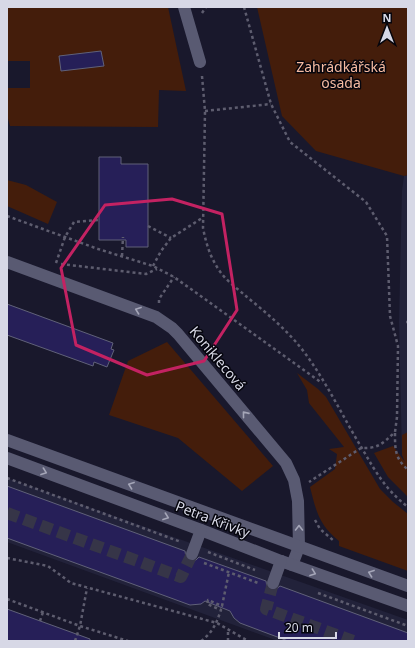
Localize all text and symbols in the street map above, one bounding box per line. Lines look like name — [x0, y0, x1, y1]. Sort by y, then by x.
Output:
north arrow — [367, 8, 407, 48]
text: N — [383, 10, 391, 25]
park label: Zahrádkářská osada — [296, 57, 386, 92]
one-way arrow — [134, 307, 141, 315]
street label: Koniklecová — [186, 322, 250, 394]
one-way arrow — [243, 412, 250, 419]
one-way arrow — [40, 467, 47, 475]
one-way arrow — [127, 482, 134, 490]
street label: Petra Křivky — [173, 496, 254, 542]
one-way arrow — [162, 512, 169, 520]
one-way arrow — [295, 525, 303, 531]
one-way arrow — [310, 569, 317, 577]
one-way arrow — [368, 569, 375, 578]
scale bar — [279, 614, 336, 640]
text: 20 m — [285, 619, 313, 636]

